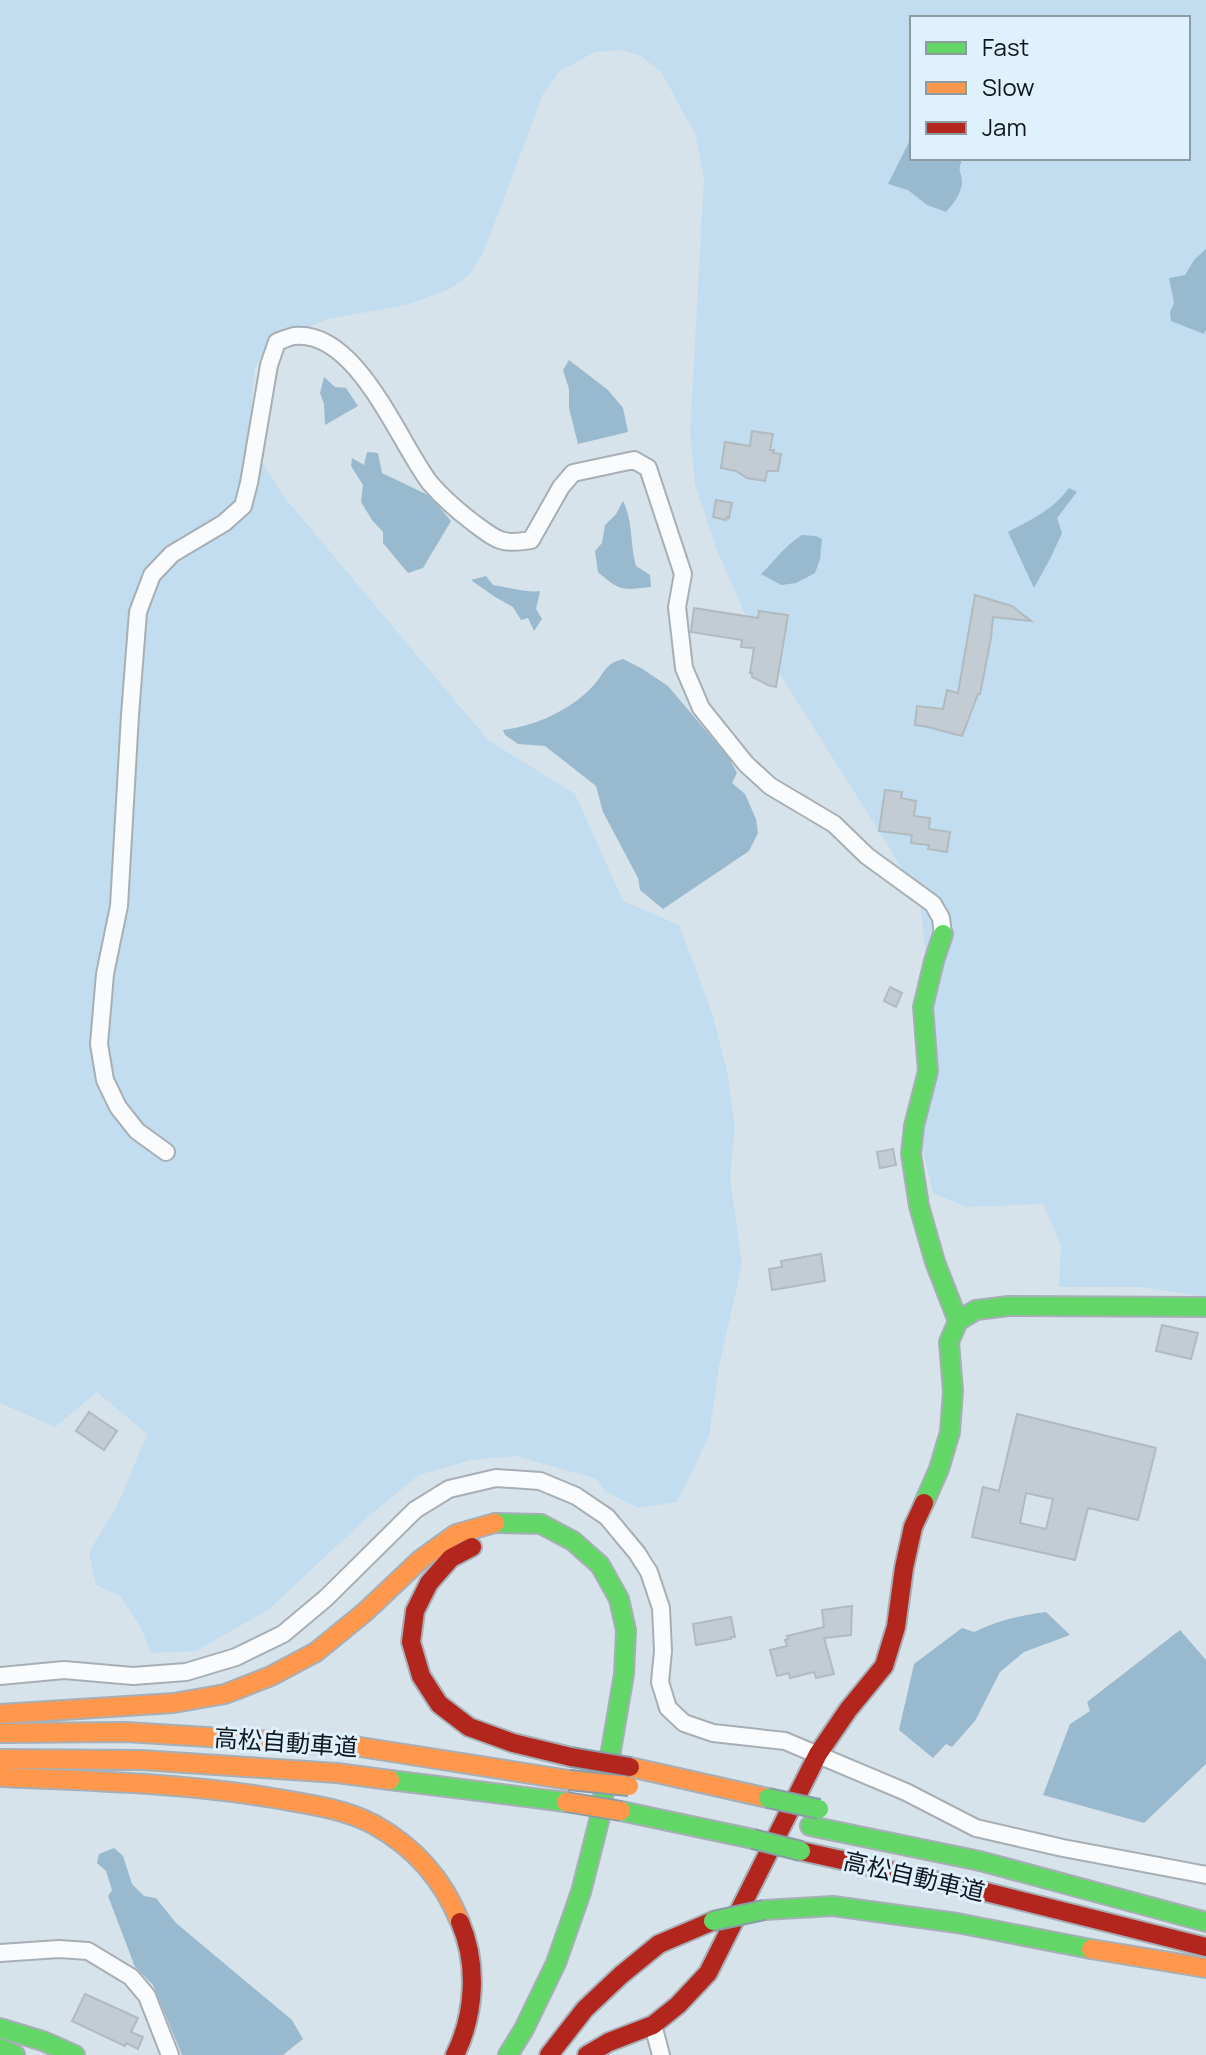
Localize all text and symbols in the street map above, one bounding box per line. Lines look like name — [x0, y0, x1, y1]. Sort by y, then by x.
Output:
legend — [910, 16, 1190, 160]
text: Fast — [982, 30, 1029, 63]
text: Slow — [982, 70, 1035, 103]
text: Jam — [982, 110, 1027, 143]
street label: 高松自動車道 — [213, 1720, 359, 1763]
street label: 高松自動車道 — [840, 1843, 988, 1908]

